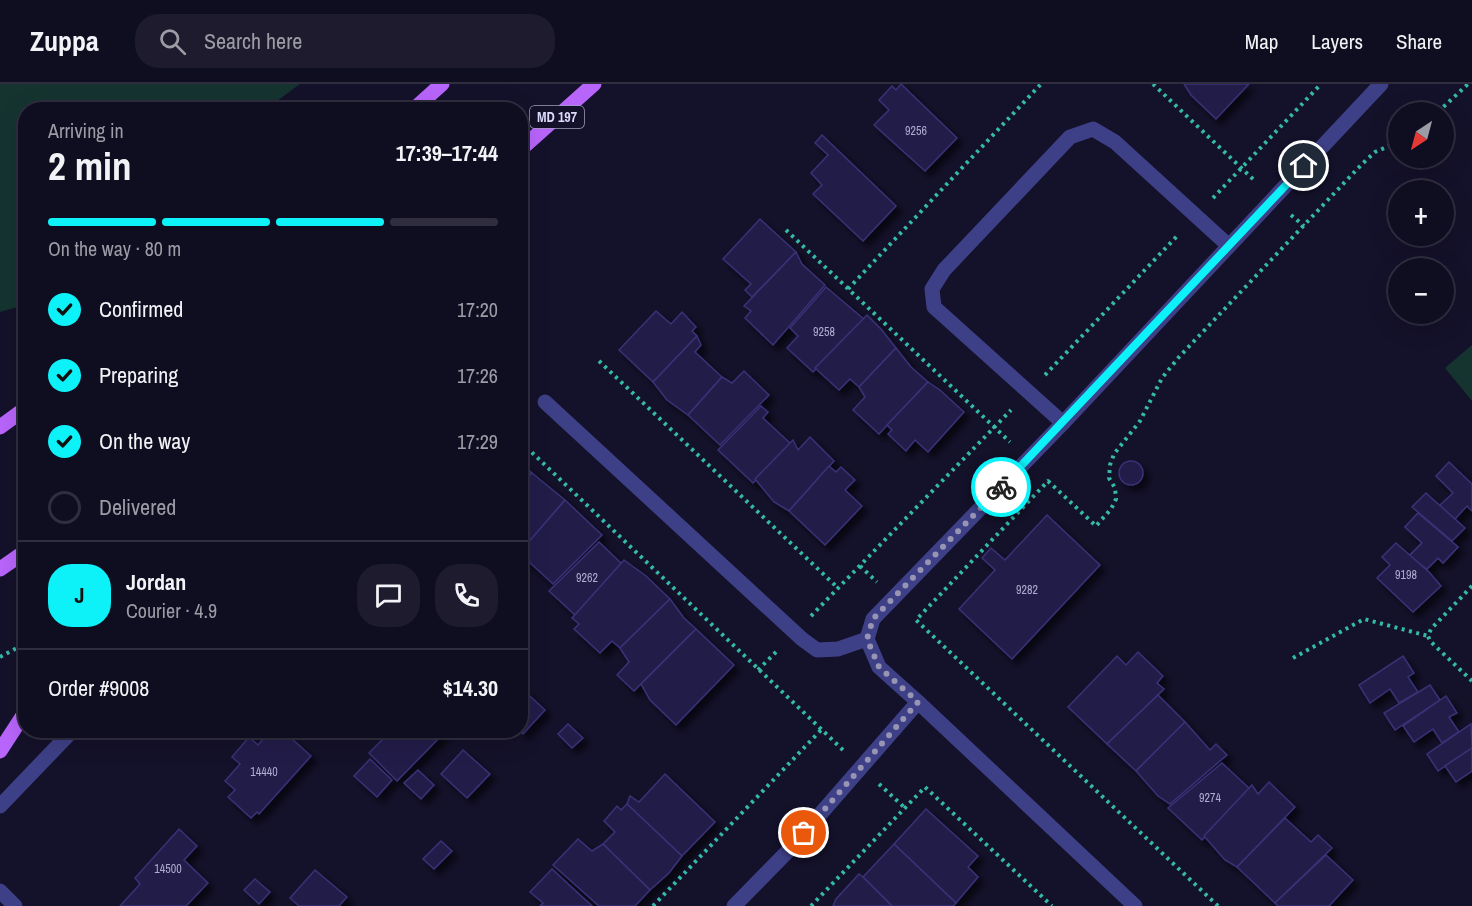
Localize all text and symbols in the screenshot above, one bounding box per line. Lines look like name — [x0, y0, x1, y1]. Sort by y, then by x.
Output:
search box — [135, 14, 555, 68]
text: Zuppa — [30, 22, 99, 60]
icon: search — [156, 25, 189, 58]
text: Search here — [204, 26, 302, 56]
text: Map — [1245, 27, 1278, 56]
text: Layers — [1311, 27, 1363, 56]
text: Share — [1396, 27, 1442, 56]
north arrow — [1388, 102, 1454, 168]
map controls — [1388, 102, 1454, 324]
road number: MD 197 — [530, 106, 584, 128]
text: Arriving in — [48, 117, 124, 144]
house number: 9256 — [905, 123, 927, 139]
text: 17:39–17:44 — [396, 138, 498, 168]
text: 2 min — [48, 140, 132, 192]
pin — [1278, 140, 1329, 191]
icon: home — [1287, 149, 1320, 182]
button: + — [1388, 180, 1454, 246]
text: On the way · 80 m — [48, 235, 181, 262]
button: − — [1388, 258, 1454, 324]
icon: check — [48, 293, 81, 326]
text: Confirmed — [99, 294, 183, 324]
text: 17:20 — [457, 296, 498, 323]
house number: 9258 — [813, 324, 835, 340]
icon: check — [48, 359, 81, 392]
text: Preparing — [99, 360, 178, 390]
text: 17:26 — [457, 362, 498, 389]
icon: check — [48, 425, 81, 458]
text: On the way — [99, 426, 190, 456]
text: 17:29 — [457, 428, 498, 455]
courier — [971, 457, 1031, 517]
icon: bike — [985, 471, 1018, 504]
text: Delivered — [99, 492, 176, 522]
button: chat — [357, 564, 420, 627]
button: phone — [435, 564, 498, 627]
text: Jordan — [126, 567, 186, 597]
house number: 9198 — [1395, 567, 1417, 583]
house number: 9262 — [576, 570, 598, 586]
text: J — [74, 580, 85, 610]
house number: 9282 — [1016, 582, 1038, 598]
text: Courier · 4.9 — [126, 597, 217, 624]
text: Order #9008 — [48, 673, 149, 703]
text: $14.30 — [443, 673, 498, 703]
house number: 14440 — [250, 764, 278, 780]
house number: 9274 — [1199, 790, 1221, 806]
pin — [778, 807, 829, 858]
icon: bag — [787, 816, 820, 849]
house number: 14500 — [154, 861, 182, 877]

